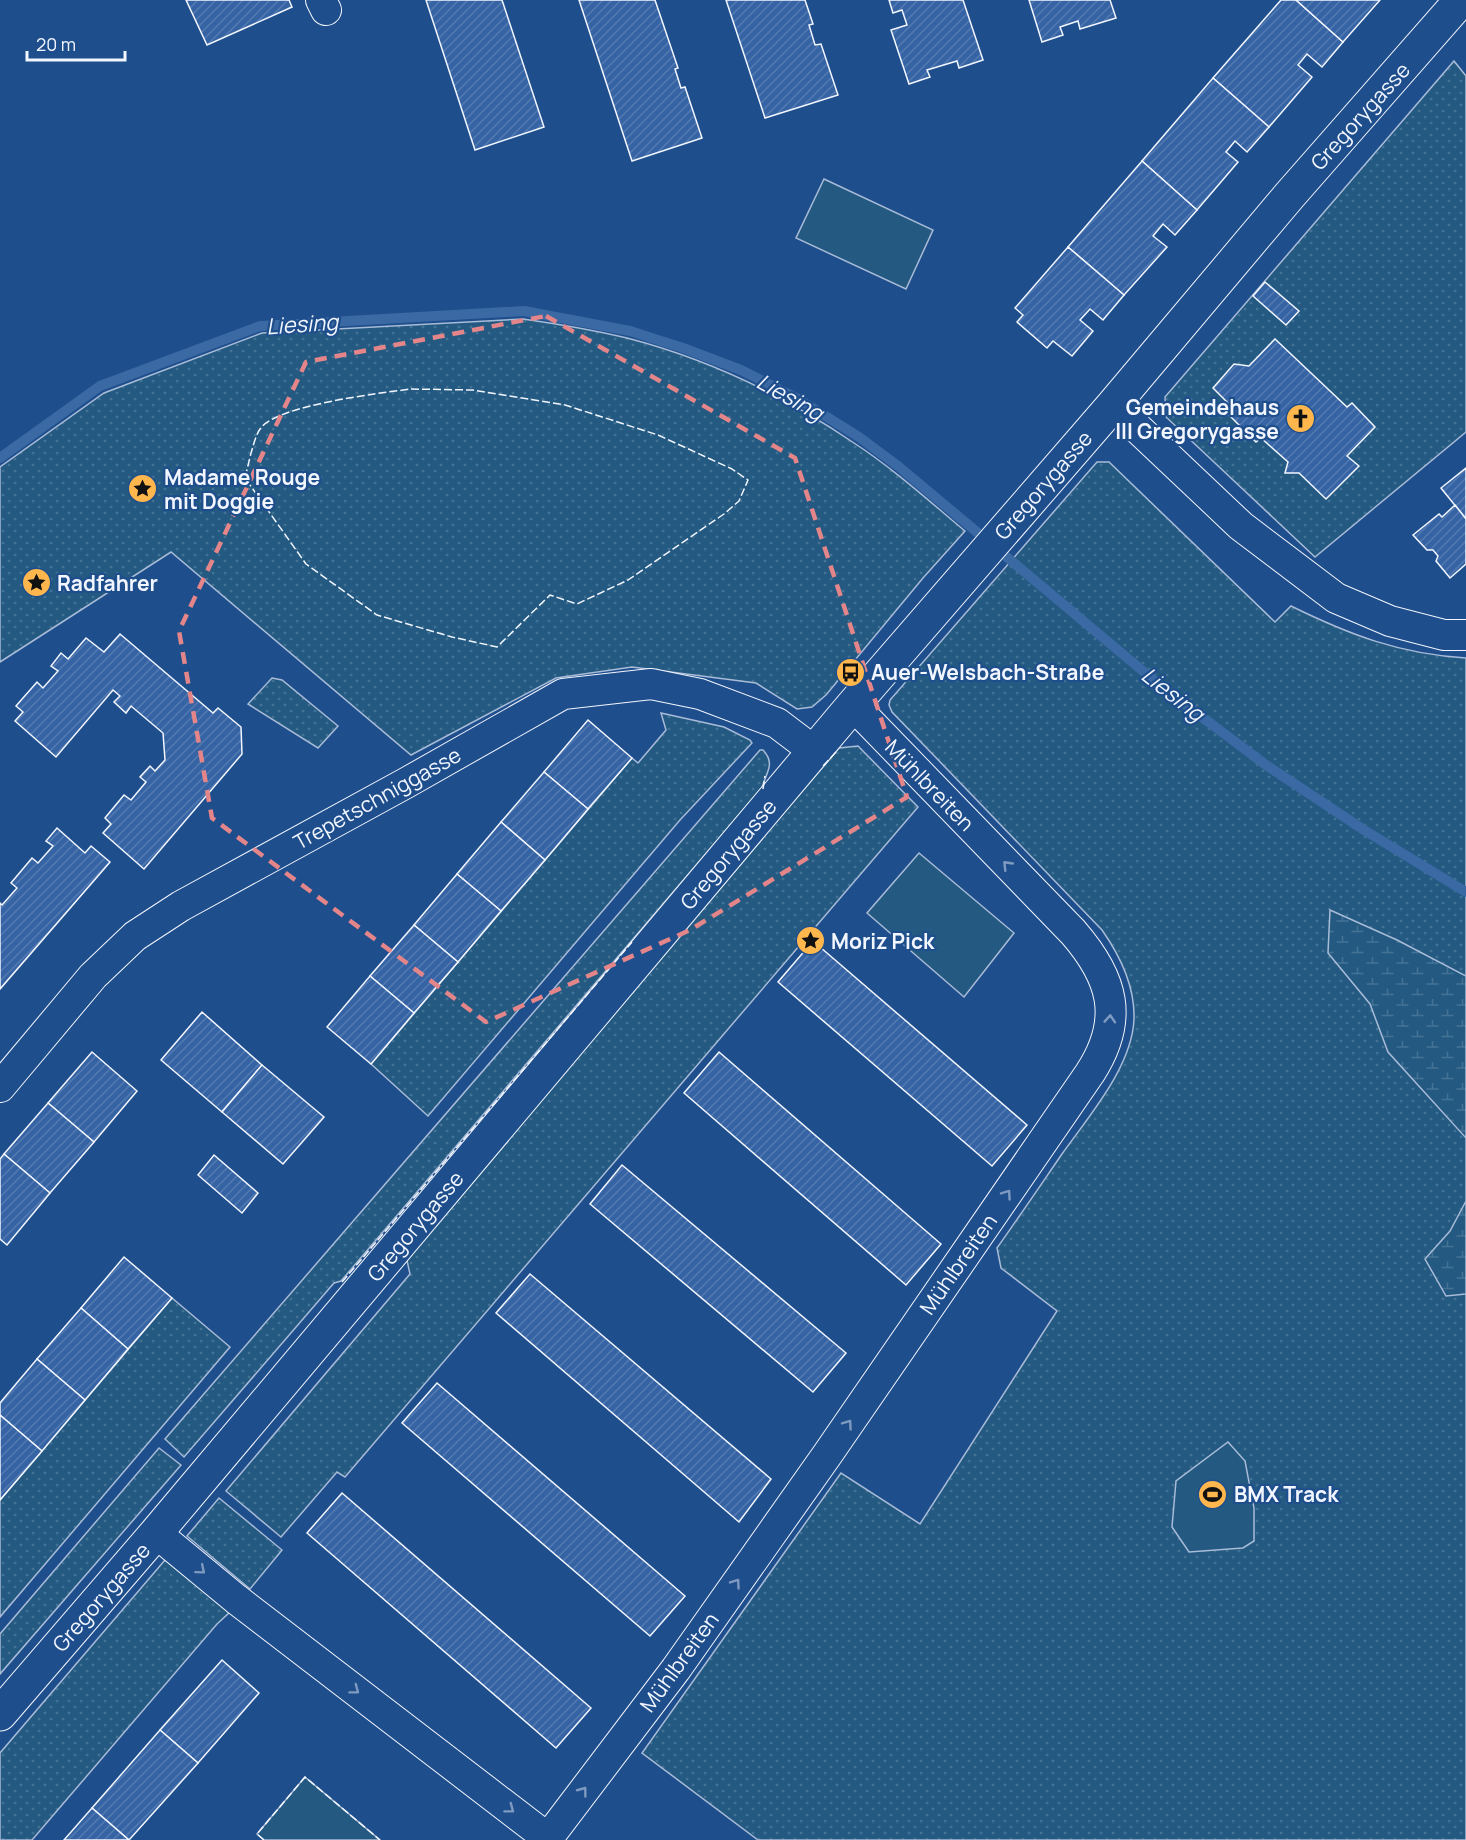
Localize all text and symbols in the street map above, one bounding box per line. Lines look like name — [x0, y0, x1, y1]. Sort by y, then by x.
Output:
scale bar — [27, 24, 124, 62]
text: 20 m — [36, 32, 76, 56]
street label: Gregorygasse — [1304, 56, 1416, 176]
water label: Liesing — [265, 306, 341, 341]
water label: Liesing — [751, 366, 830, 429]
place label: Gemeindehaus III Gregorygasse — [1115, 393, 1279, 445]
church icon: Gemeindehaus III Gregorygasse — [1284, 403, 1316, 435]
street label: Gregorygasse — [988, 425, 1098, 545]
place label: Madame Rouge mit Doggie — [164, 463, 320, 515]
place icon: Madame Rouge mit Doggie — [127, 473, 159, 505]
place icon: Radfahrer — [20, 567, 52, 599]
place label: Radfahrer — [57, 569, 158, 597]
bus stop icon: Auer-Welsbach-Straße — [834, 656, 866, 688]
place label: Auer-Welsbach-Straße — [871, 658, 1104, 686]
water label: Liesing — [1135, 660, 1212, 729]
street label: Mühlbreiten — [879, 733, 981, 837]
street label: Trepetschniggasse — [288, 740, 466, 856]
street label: Gregorygasse — [674, 793, 782, 915]
one-way arrow — [1004, 861, 1015, 872]
place icon: Moriz Pick — [794, 925, 826, 957]
place label: Moriz Pick — [831, 927, 935, 955]
one-way arrow — [1103, 1014, 1116, 1023]
street label: Gregorygasse — [361, 1165, 469, 1287]
one-way arrow — [1000, 1190, 1011, 1201]
street label: Mühlbreiten — [913, 1208, 1003, 1320]
one-way arrow — [841, 1419, 852, 1430]
sports icon: BMX Track — [1197, 1478, 1229, 1510]
place label: BMX Track — [1234, 1480, 1339, 1508]
street label: Gregorygasse — [46, 1537, 156, 1657]
one-way arrow — [194, 1563, 205, 1574]
one-way arrow — [729, 1579, 740, 1590]
street label: Mühlbreiten — [633, 1606, 725, 1718]
one-way arrow — [348, 1683, 359, 1694]
one-way arrow — [576, 1787, 587, 1798]
one-way arrow — [503, 1801, 514, 1812]

